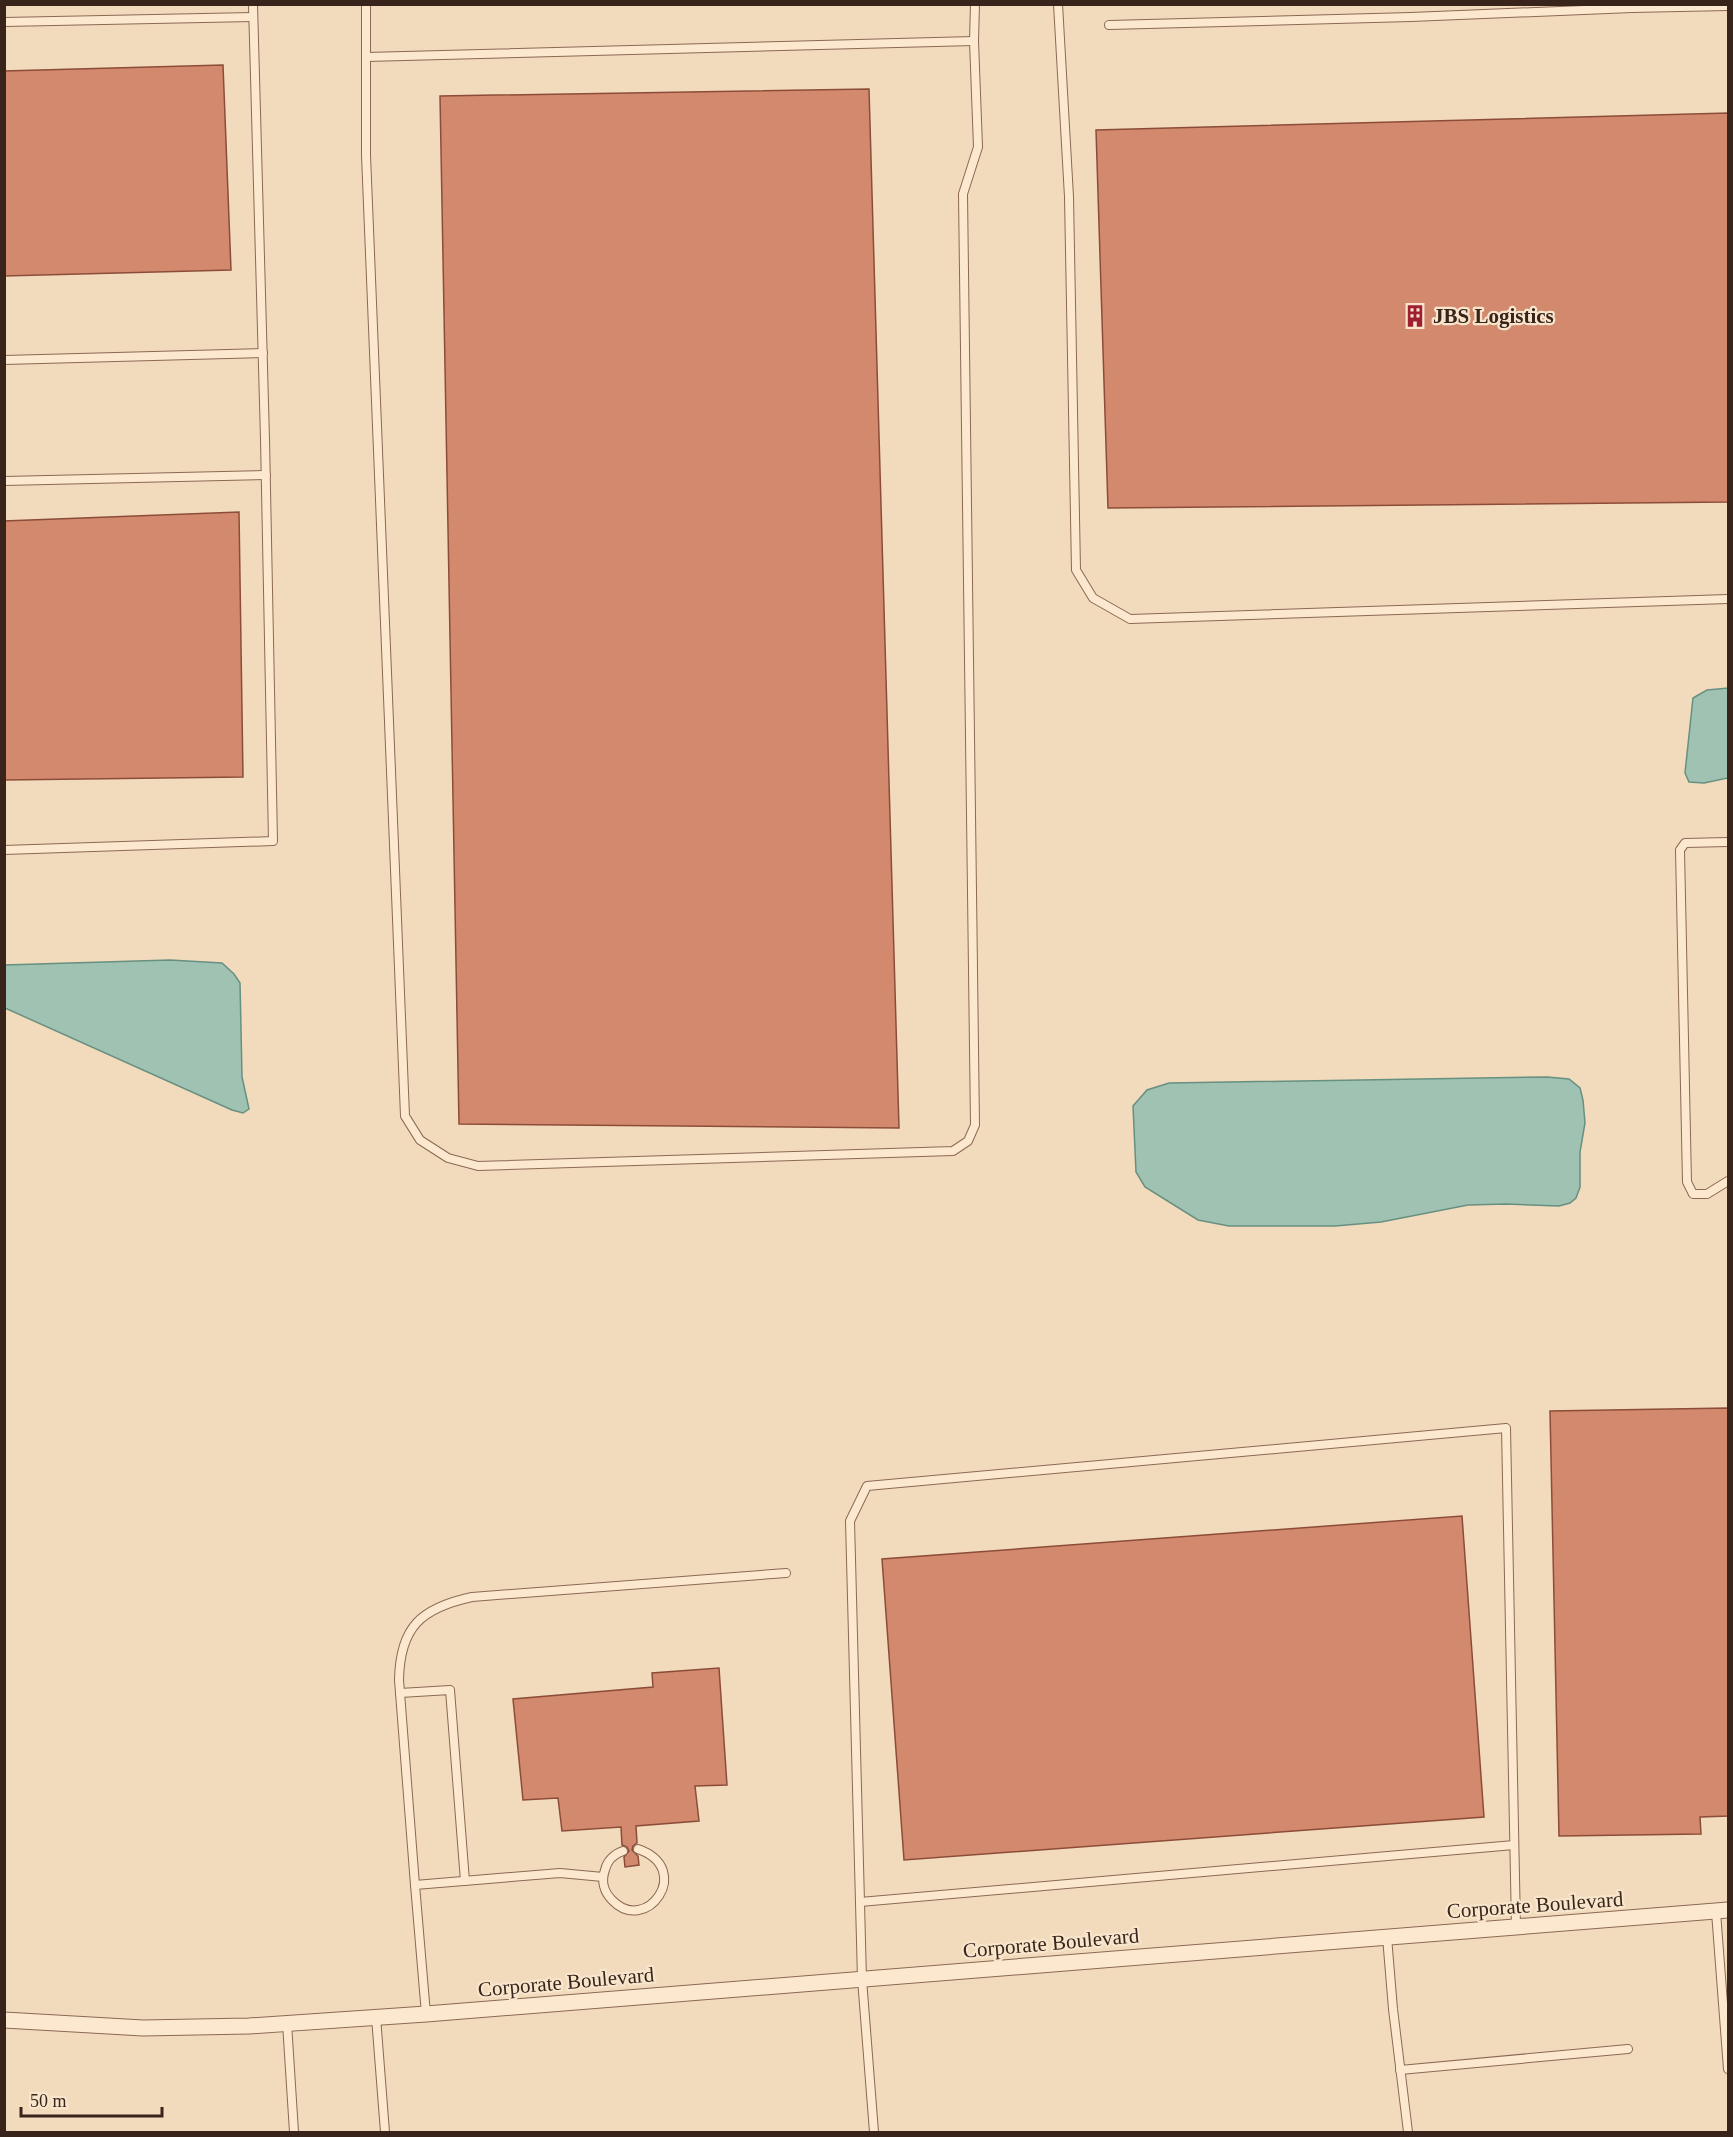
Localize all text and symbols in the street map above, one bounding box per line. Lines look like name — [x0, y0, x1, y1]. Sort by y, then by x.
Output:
building icon: JBS Logistics — [1402, 303, 1428, 329]
place label: JBS Logistics — [1433, 304, 1554, 328]
street label: Corporate Boulevard — [1446, 1887, 1624, 1923]
street label: Corporate Boulevard — [962, 1923, 1141, 1963]
street label: Corporate Boulevard — [477, 1962, 656, 2002]
scale bar — [21, 2080, 162, 2118]
text: 50 m — [30, 2091, 67, 2111]

